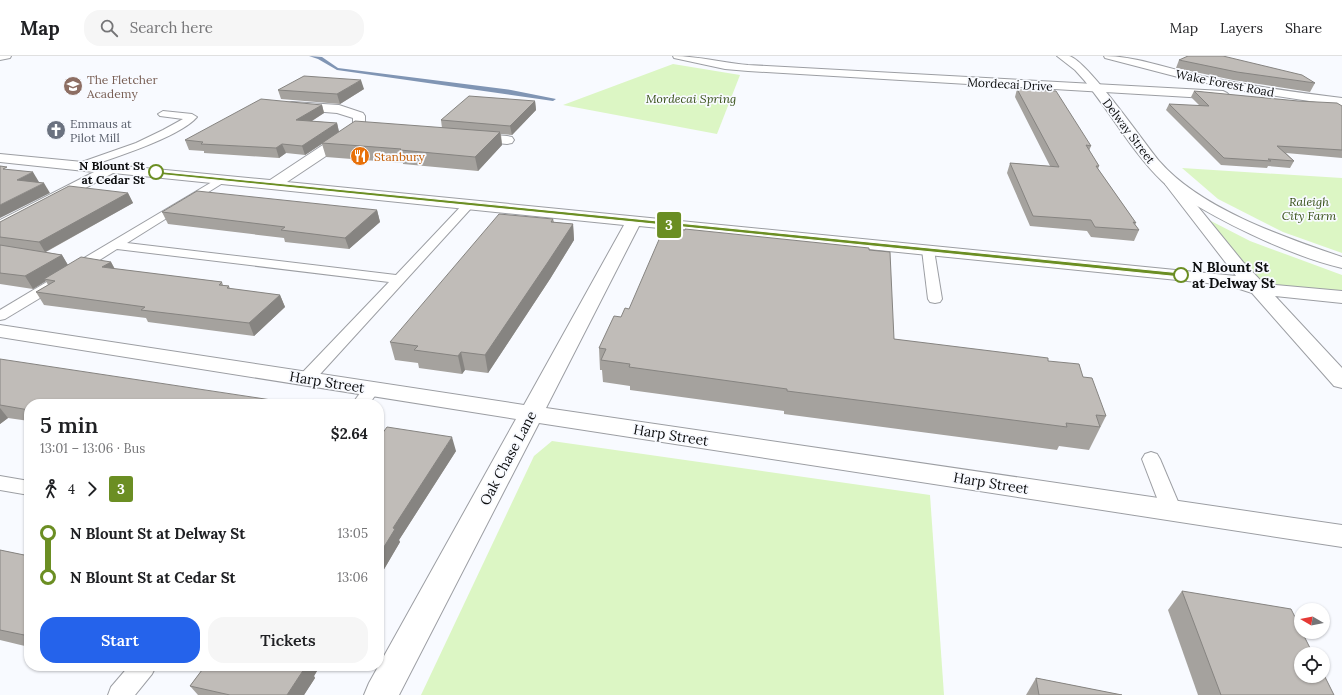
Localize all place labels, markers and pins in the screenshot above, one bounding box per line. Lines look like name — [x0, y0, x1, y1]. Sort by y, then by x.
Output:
place label: The Fletcher Academy — [86, 72, 159, 101]
school or university icon: The Fletcher Academy — [62, 75, 84, 97]
place label: Emmaus at Pilot Mill — [70, 116, 132, 145]
church icon: Emmaus at Pilot Mill — [45, 119, 67, 141]
restaurant icon: Stanbury — [349, 145, 371, 167]
place label: Stanbury — [374, 149, 425, 164]
place label: N Blount St at Cedar St — [79, 158, 146, 187]
marker: N Blount St at Cedar St — [148, 164, 164, 180]
place label: N Blount St at Delway St — [1192, 258, 1275, 292]
marker: N Blount St at Delway St — [1173, 267, 1189, 283]

